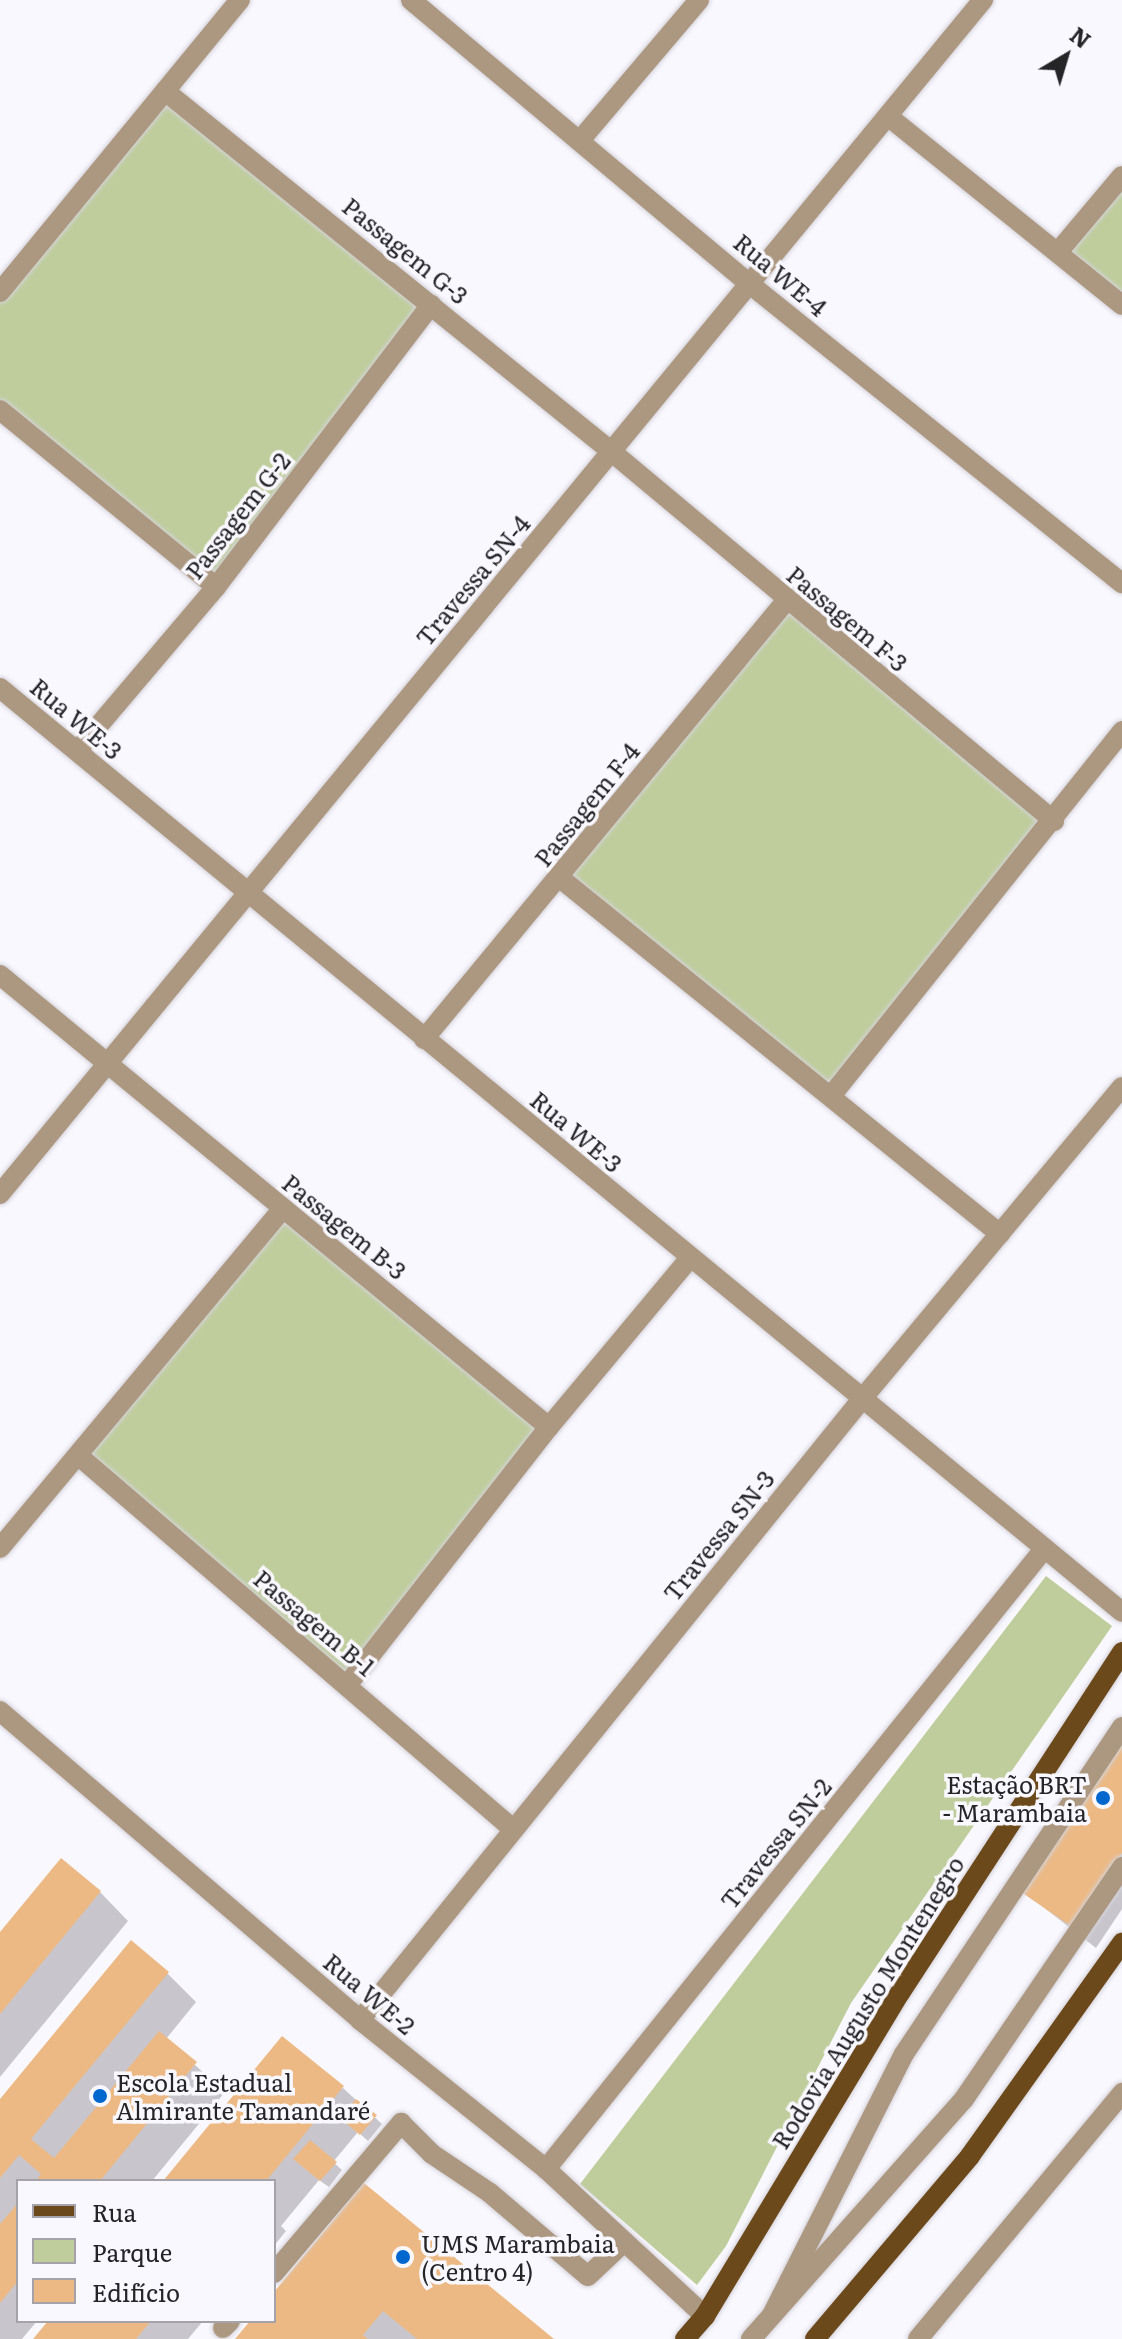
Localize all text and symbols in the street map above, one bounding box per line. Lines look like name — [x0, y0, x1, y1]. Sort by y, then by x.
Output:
north arrow — [1026, 16, 1106, 96]
text: N — [1064, 18, 1099, 55]
street label: Passagem G-3 — [337, 191, 475, 309]
street label: Rua WE-4 — [729, 227, 833, 321]
street label: Passagem G-2 — [179, 446, 295, 584]
street label: Travessa SN-4 — [409, 509, 535, 651]
street label: Passagem F-3 — [782, 559, 914, 677]
street label: Rua WE-3 — [25, 671, 129, 765]
street label: Passagem F-4 — [527, 736, 645, 872]
street label: Rua WE-3 — [525, 1084, 629, 1178]
street label: Passagem B-3 — [277, 1167, 413, 1285]
street label: Travessa SN-3 — [656, 1464, 780, 1606]
street label: Passagem B-1 — [249, 1563, 381, 1681]
place label: Estação BRT - Marambaia — [942, 1770, 1087, 1826]
street label: Travessa SN-2 — [714, 1772, 836, 1914]
marker: Estação BRT - Marambaia — [1094, 1789, 1112, 1807]
street label: Rodovia Augusto Montenegro — [765, 1850, 969, 2154]
street label: Rua WE-2 — [318, 1946, 422, 2040]
place label: Escola Estadual Almirante Tamandaré — [116, 2068, 370, 2124]
marker: Escola Estadual Almirante Tamandaré — [91, 2087, 109, 2105]
legend — [16, 2179, 276, 2323]
text: Rua — [92, 2194, 136, 2229]
place label: UMS Marambaia (Centro 4) — [421, 2229, 615, 2285]
text: Parque — [92, 2234, 172, 2269]
marker: UMS Marambaia (Centro 4) — [392, 2246, 414, 2268]
text: Edifício — [92, 2274, 180, 2309]

